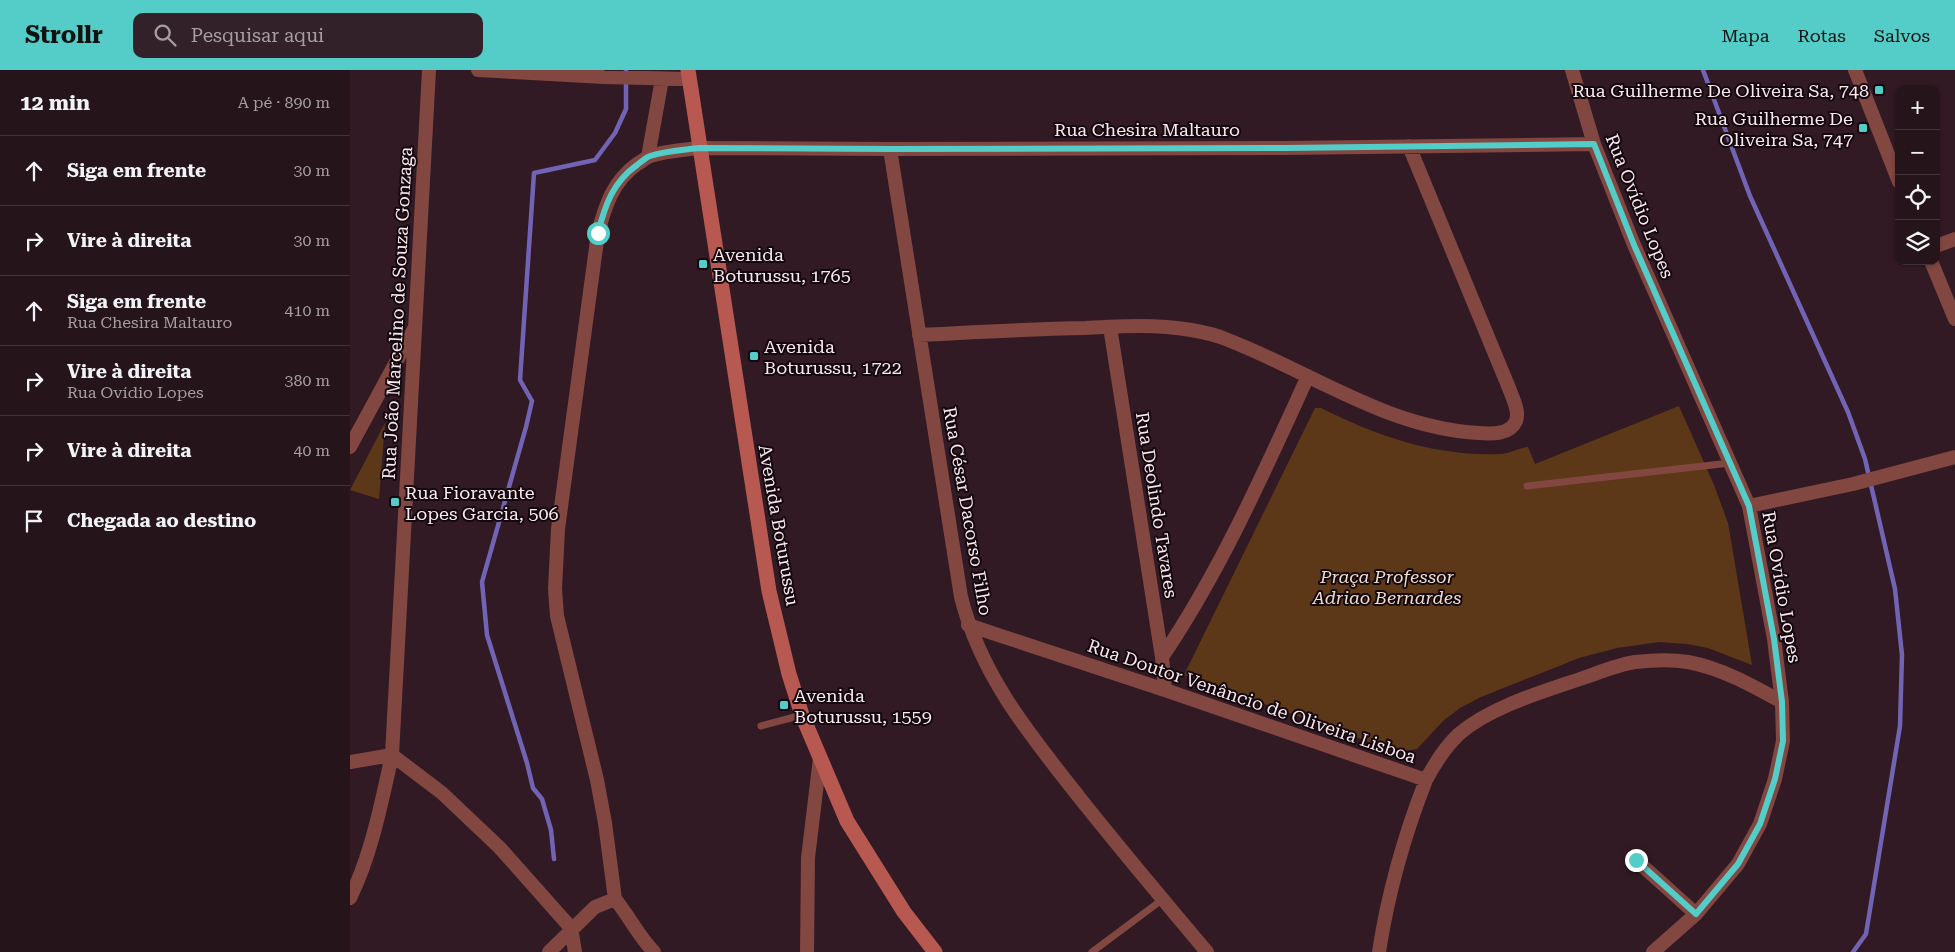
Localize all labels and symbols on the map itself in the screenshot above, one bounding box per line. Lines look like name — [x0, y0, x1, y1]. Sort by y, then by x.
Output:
place label: Rua Guilherme De Oliveira Sa, 748 — [1572, 80, 1869, 101]
marker: Rua Guilherme De Oliveira Sa, 748 — [1873, 84, 1885, 96]
place label: Rua Guilherme De Oliveira Sa, 747 — [1695, 108, 1853, 150]
street label: Rua Chesira Maltauro — [1054, 119, 1240, 140]
marker: Rua Guilherme De Oliveira Sa, 747 — [1857, 122, 1869, 134]
street label: Rua Ovídio Lopes — [1601, 131, 1679, 281]
street label: Rua João Marcelino de Souza Gonzaga — [378, 146, 416, 480]
route start — [587, 222, 610, 245]
place label: Avenida Boturussu, 1765 — [713, 244, 851, 286]
marker: Avenida Boturussu, 1765 — [697, 258, 709, 270]
place label: Avenida Boturussu, 1722 — [764, 336, 902, 378]
marker: Avenida Boturussu, 1722 — [748, 350, 760, 362]
street label: Rua César Dacorso Filho — [939, 405, 997, 617]
street label: Rua Deolindo Tavares — [1132, 410, 1182, 600]
street label: Avenida Boturussu — [754, 443, 804, 607]
place label: Rua Fioravante Lopes Garcia, 506 — [405, 482, 559, 524]
marker: Rua Fioravante Lopes Garcia, 506 — [389, 496, 401, 508]
street label: Rua Ovídio Lopes — [1758, 510, 1806, 664]
park label: Praça Professor Adriao Bernardes — [1312, 566, 1461, 608]
street label: Rua Doutor Venâncio de Oliveira Lisboa — [1085, 635, 1419, 767]
place label: Avenida Boturussu, 1559 — [794, 685, 932, 727]
marker: Avenida Boturussu, 1559 — [778, 699, 790, 711]
route end — [1625, 849, 1648, 872]

